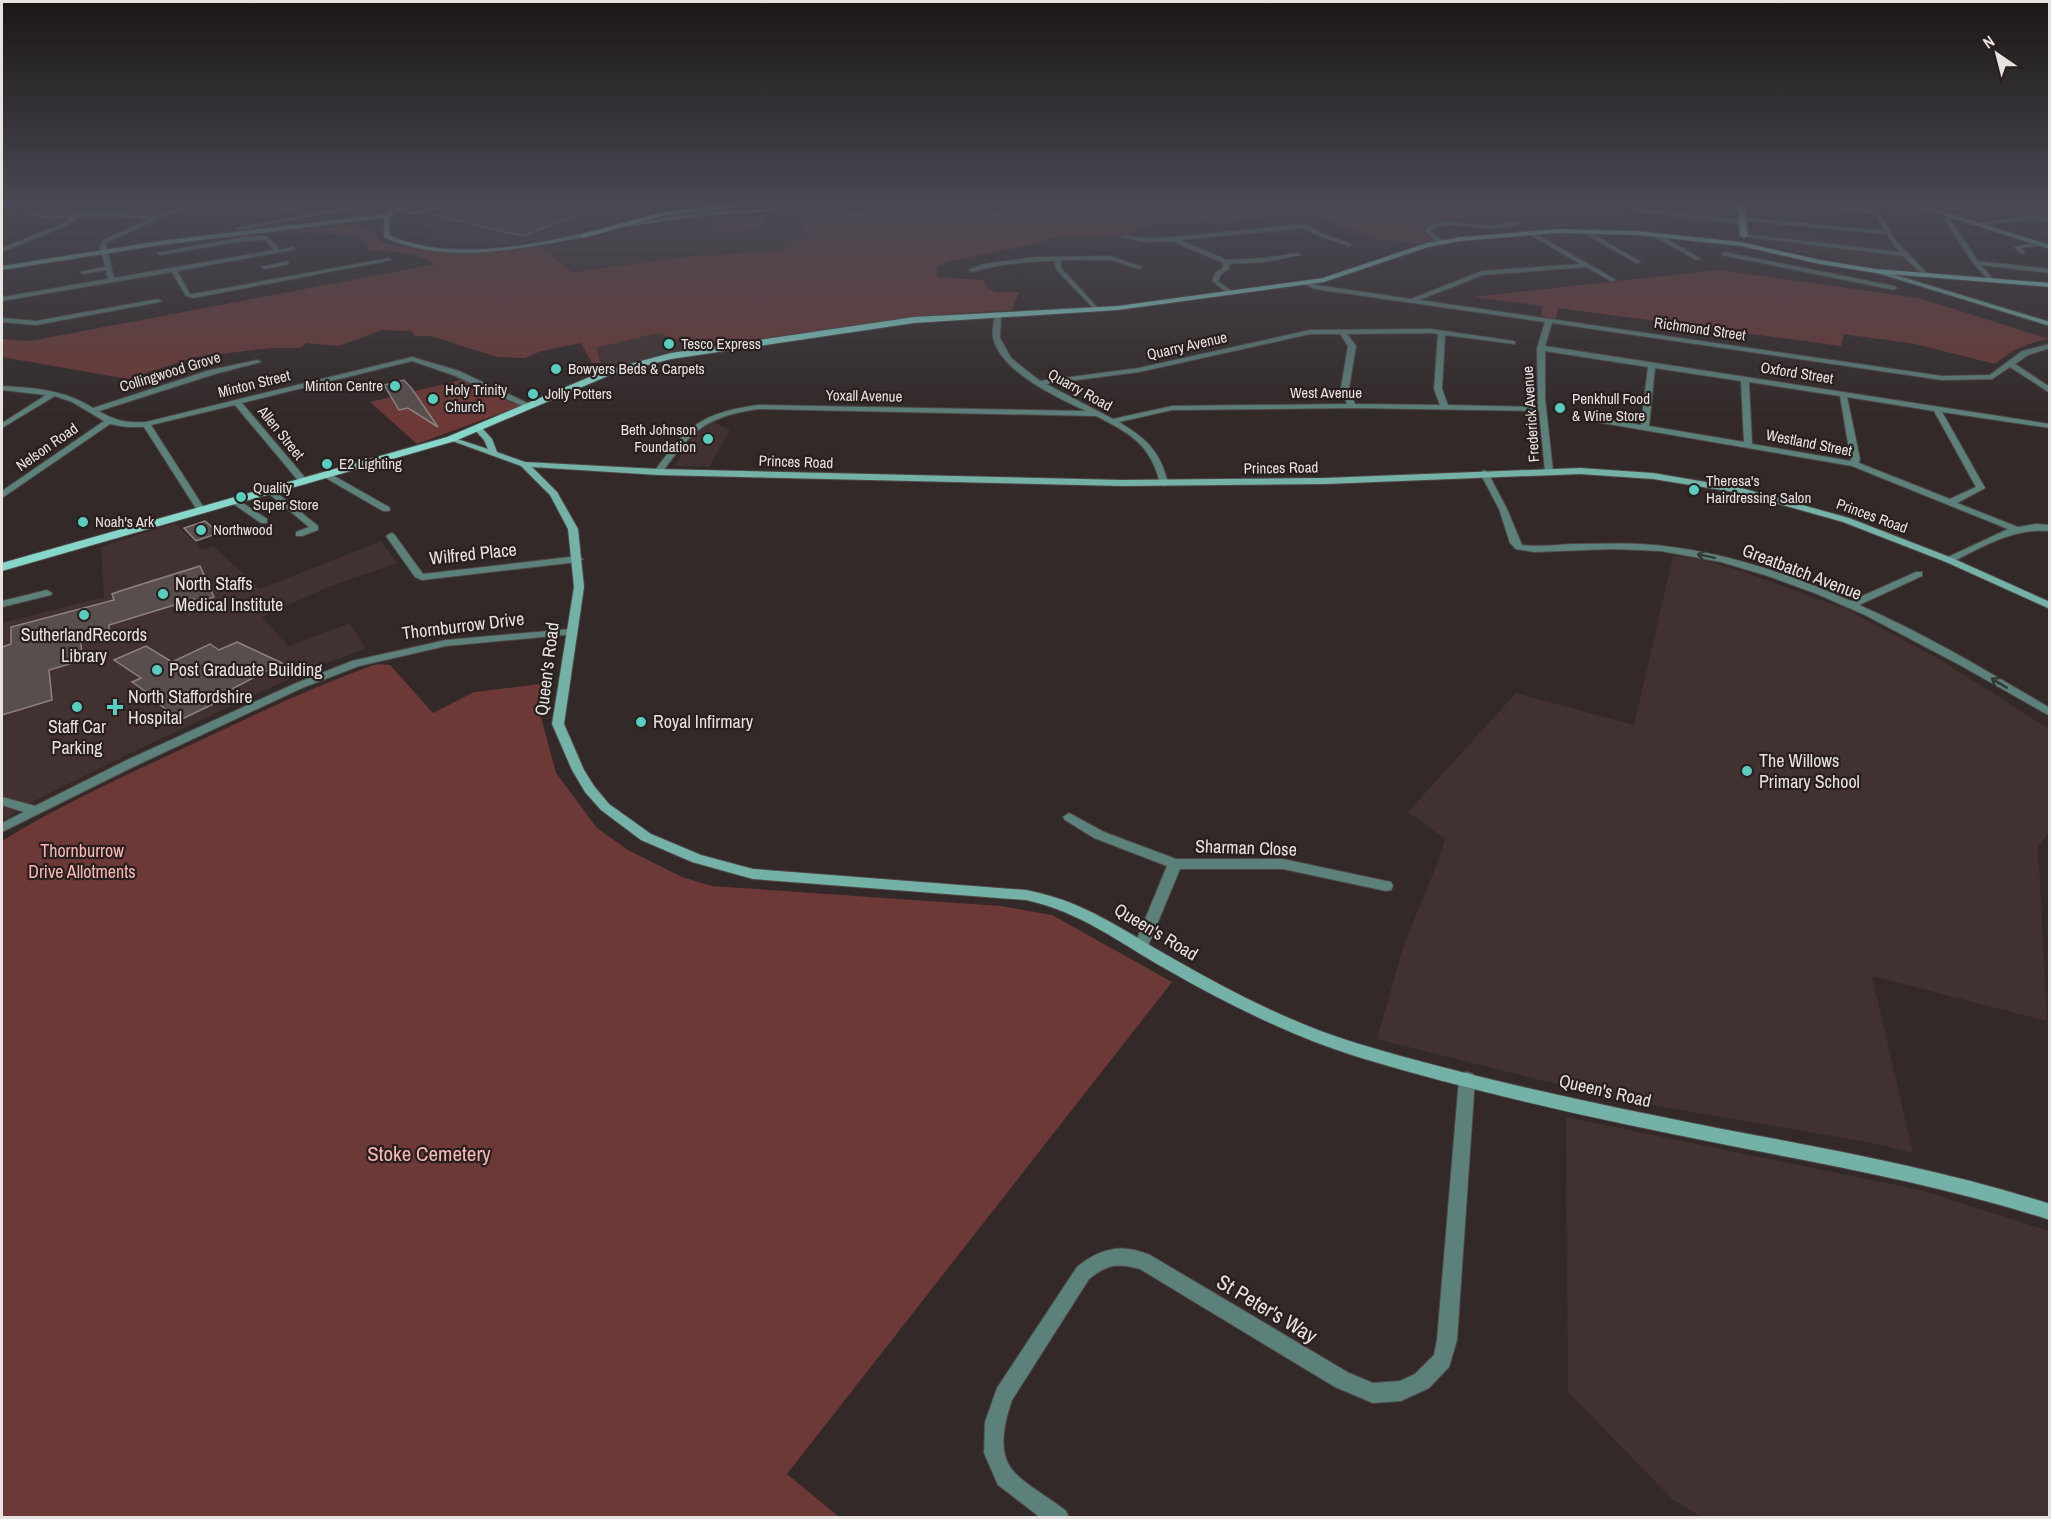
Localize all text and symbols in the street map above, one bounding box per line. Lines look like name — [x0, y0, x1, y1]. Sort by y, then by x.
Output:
north arrow — [1967, 24, 2027, 84]
text: N — [1978, 30, 1999, 53]
street label: Richmond Street — [1653, 312, 1748, 345]
street label: Quarry Avenue — [1145, 326, 1229, 365]
place label: Tesco Express — [681, 333, 761, 354]
marker: Tesco Express — [662, 337, 676, 351]
street label: Collingwood Grove — [117, 346, 223, 397]
street label: Oxford Street — [1759, 356, 1835, 389]
place label: Bowyers Beds & Carpets — [568, 358, 705, 379]
marker: Bowyers Beds & Carpets — [549, 362, 563, 376]
street label: Quarry Road — [1044, 363, 1116, 416]
street label: Minton Street — [216, 364, 293, 403]
street label: Frederick Avenue — [1517, 365, 1544, 463]
place label: Minton Centre — [305, 375, 383, 396]
marker: Minton Centre — [388, 379, 402, 393]
place label: Holy Trinity Church — [445, 379, 508, 417]
street label: West Avenue — [1290, 382, 1362, 403]
place label: Jolly Potters — [545, 383, 612, 404]
street label: Yoxall Avenue — [825, 384, 903, 407]
marker: Jolly Potters — [526, 387, 540, 401]
place label: Penkhull Food & Wine Store — [1572, 388, 1650, 426]
marker: Holy Trinity Church — [426, 392, 440, 406]
street label: Allen Street — [253, 401, 310, 464]
marker: Penkhull Food & Wine Store — [1553, 401, 1567, 415]
street label: Nelson Road — [12, 418, 82, 476]
place label: Beth Johnson Foundation — [621, 419, 696, 457]
street label: Westland Street — [1764, 424, 1855, 461]
marker: Beth Johnson Foundation — [701, 432, 715, 446]
street label: Princes Road — [758, 450, 834, 473]
place label: E2 Lighting — [339, 453, 402, 474]
street label: Princes Road — [1244, 456, 1318, 479]
marker: E2 Lighting — [320, 457, 334, 471]
place label: Theresa's Hairdressing Salon — [1706, 470, 1811, 508]
place label: Quality Super Store — [253, 477, 319, 515]
marker: Theresa's Hairdressing Salon — [1687, 483, 1701, 497]
marker: Quality Super Store — [234, 490, 248, 504]
street label: Princes Road — [1834, 493, 1911, 538]
place label: Noah's Ark — [95, 511, 155, 532]
marker: Noah's Ark — [76, 515, 90, 529]
place label: Northwood — [213, 519, 272, 540]
marker: Northwood — [194, 523, 208, 537]
street label: Wilfred Place — [428, 536, 518, 571]
street label: Greatbatch Avenue — [1739, 537, 1866, 606]
one-way arrow — [1697, 549, 1716, 561]
place label: North Staffs Medical Institute — [175, 571, 283, 617]
marker: North Staffs Medical Institute — [156, 587, 170, 601]
street label: Thornburrow Drive — [400, 606, 526, 645]
marker: SutherlandRecords Library — [77, 608, 91, 622]
street label: Queen's Road — [528, 621, 565, 717]
place label: SutherlandRecords Library — [21, 622, 147, 668]
place label: Post Graduate Building — [169, 657, 323, 682]
marker: Post Graduate Building — [150, 663, 164, 677]
one-way arrow — [1991, 677, 2008, 689]
place label: North Staffordshire Hospital — [128, 684, 252, 730]
marker: North Staffordshire Hospital — [106, 698, 124, 716]
marker: Staff Car Parking — [70, 700, 84, 714]
place label: Royal Infirmary — [653, 709, 754, 734]
place label: Staff Car Parking — [48, 714, 106, 760]
marker: Royal Infirmary — [634, 715, 648, 729]
place label: The Willows Primary School — [1759, 748, 1860, 794]
marker: The Willows Primary School — [1740, 764, 1754, 778]
street label: Sharman Close — [1195, 833, 1297, 862]
park label: Thornburrow Drive Allotments — [28, 838, 136, 884]
street label: Queen's Road — [1110, 897, 1203, 966]
street label: Queen's Road — [1557, 1068, 1654, 1113]
park label: Stoke Cemetery — [367, 1139, 491, 1168]
street label: St Peter's Way — [1211, 1267, 1323, 1350]

